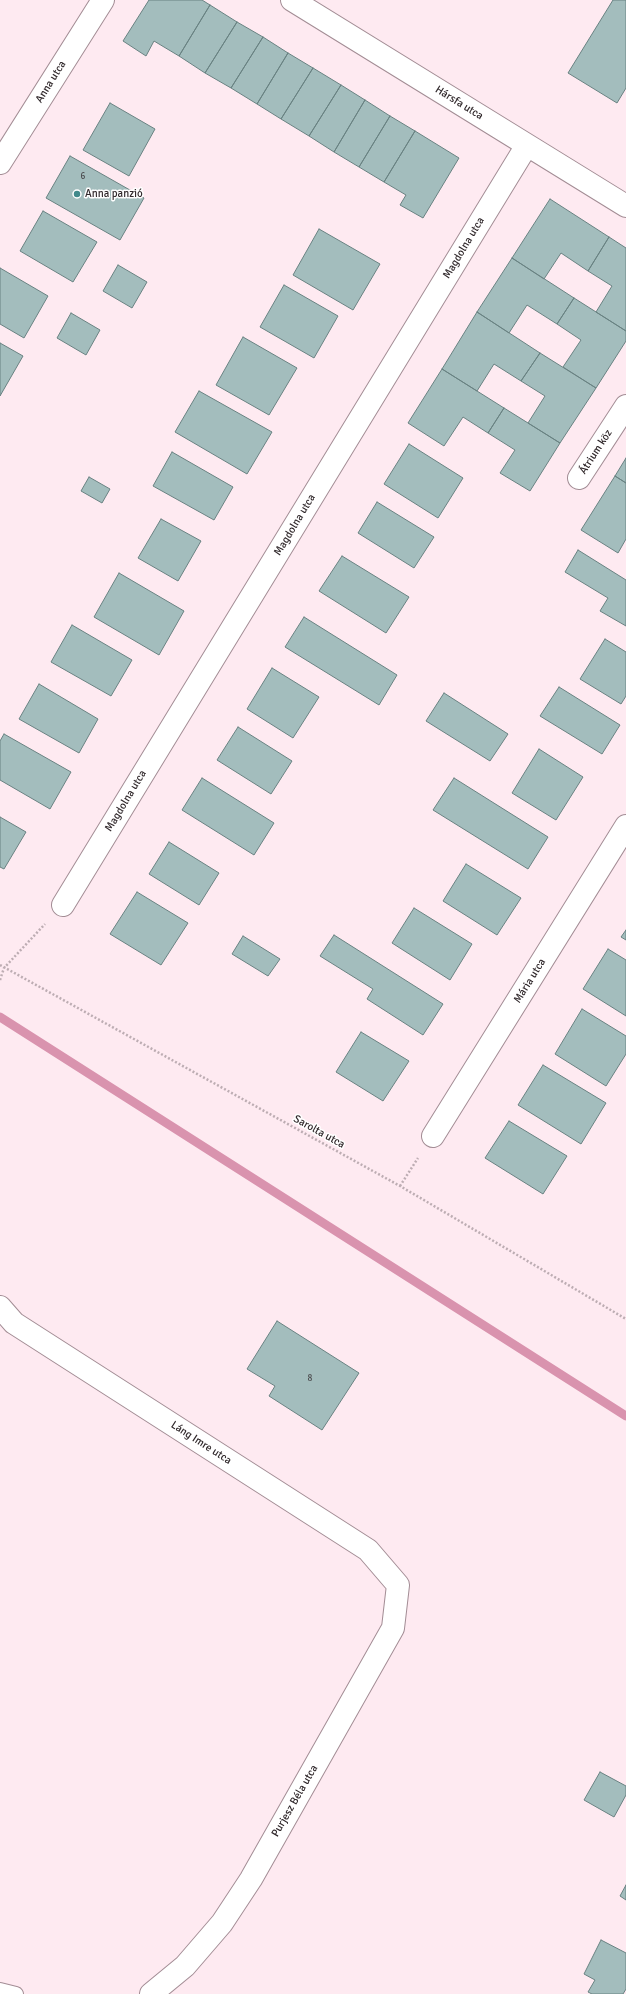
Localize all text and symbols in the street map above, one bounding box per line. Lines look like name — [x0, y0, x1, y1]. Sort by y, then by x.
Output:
street label: Anna utca — [33, 58, 69, 106]
street label: Hársfa utca — [433, 83, 485, 123]
house number: 6 — [81, 172, 85, 182]
place label: Anna panzió — [85, 187, 143, 201]
marker: Anna panzió — [72, 189, 82, 199]
street label: Magdolna utca — [440, 215, 488, 281]
street label: Átrium köz — [577, 427, 615, 477]
street label: Magdolna utca — [271, 492, 319, 558]
street label: Magdolna utca — [102, 768, 150, 834]
street label: Mária utca — [511, 956, 549, 1006]
street label: Sarolta utca — [291, 1112, 347, 1152]
house number: 8 — [308, 1374, 312, 1384]
street label: Láng Imre utca — [168, 1418, 234, 1468]
street label: Purjesz Béla utca — [269, 1763, 321, 1839]

